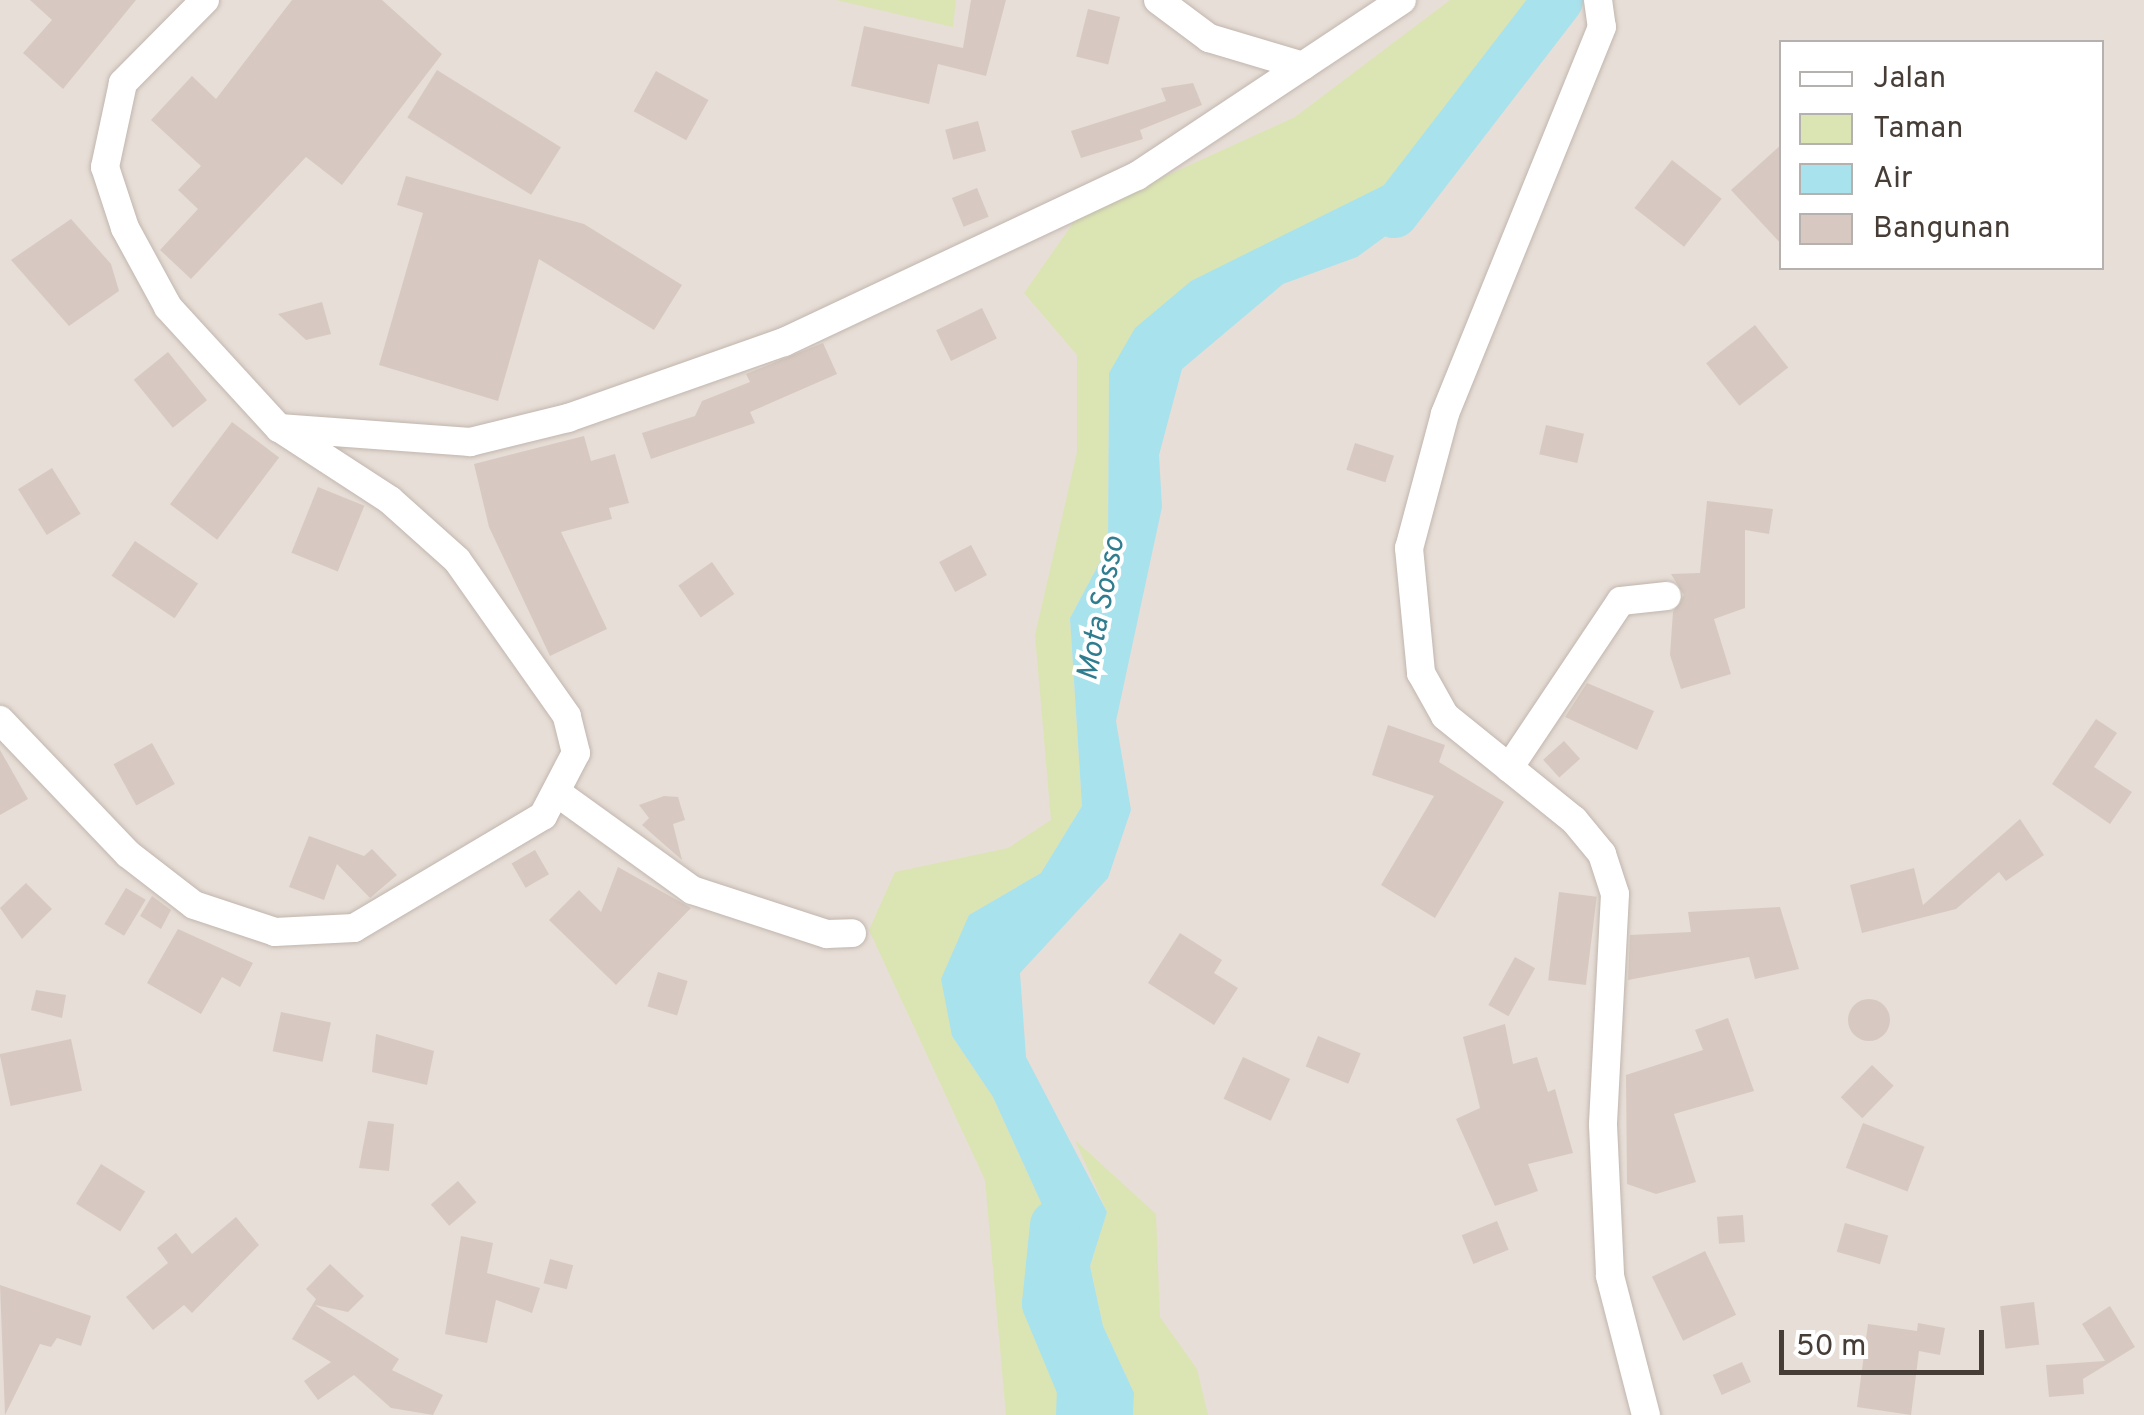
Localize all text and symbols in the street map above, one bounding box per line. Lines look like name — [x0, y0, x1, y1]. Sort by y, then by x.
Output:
legend — [1779, 40, 2104, 270]
text: Jalan — [1873, 61, 1946, 98]
text: Taman — [1873, 111, 1963, 148]
text: Air — [1873, 161, 1913, 198]
text: Bangunan — [1873, 211, 2011, 248]
water label: Mota Sosso — [1071, 534, 1135, 684]
scale bar — [1784, 1310, 1989, 1372]
text: 50 m — [1796, 1329, 1866, 1366]

